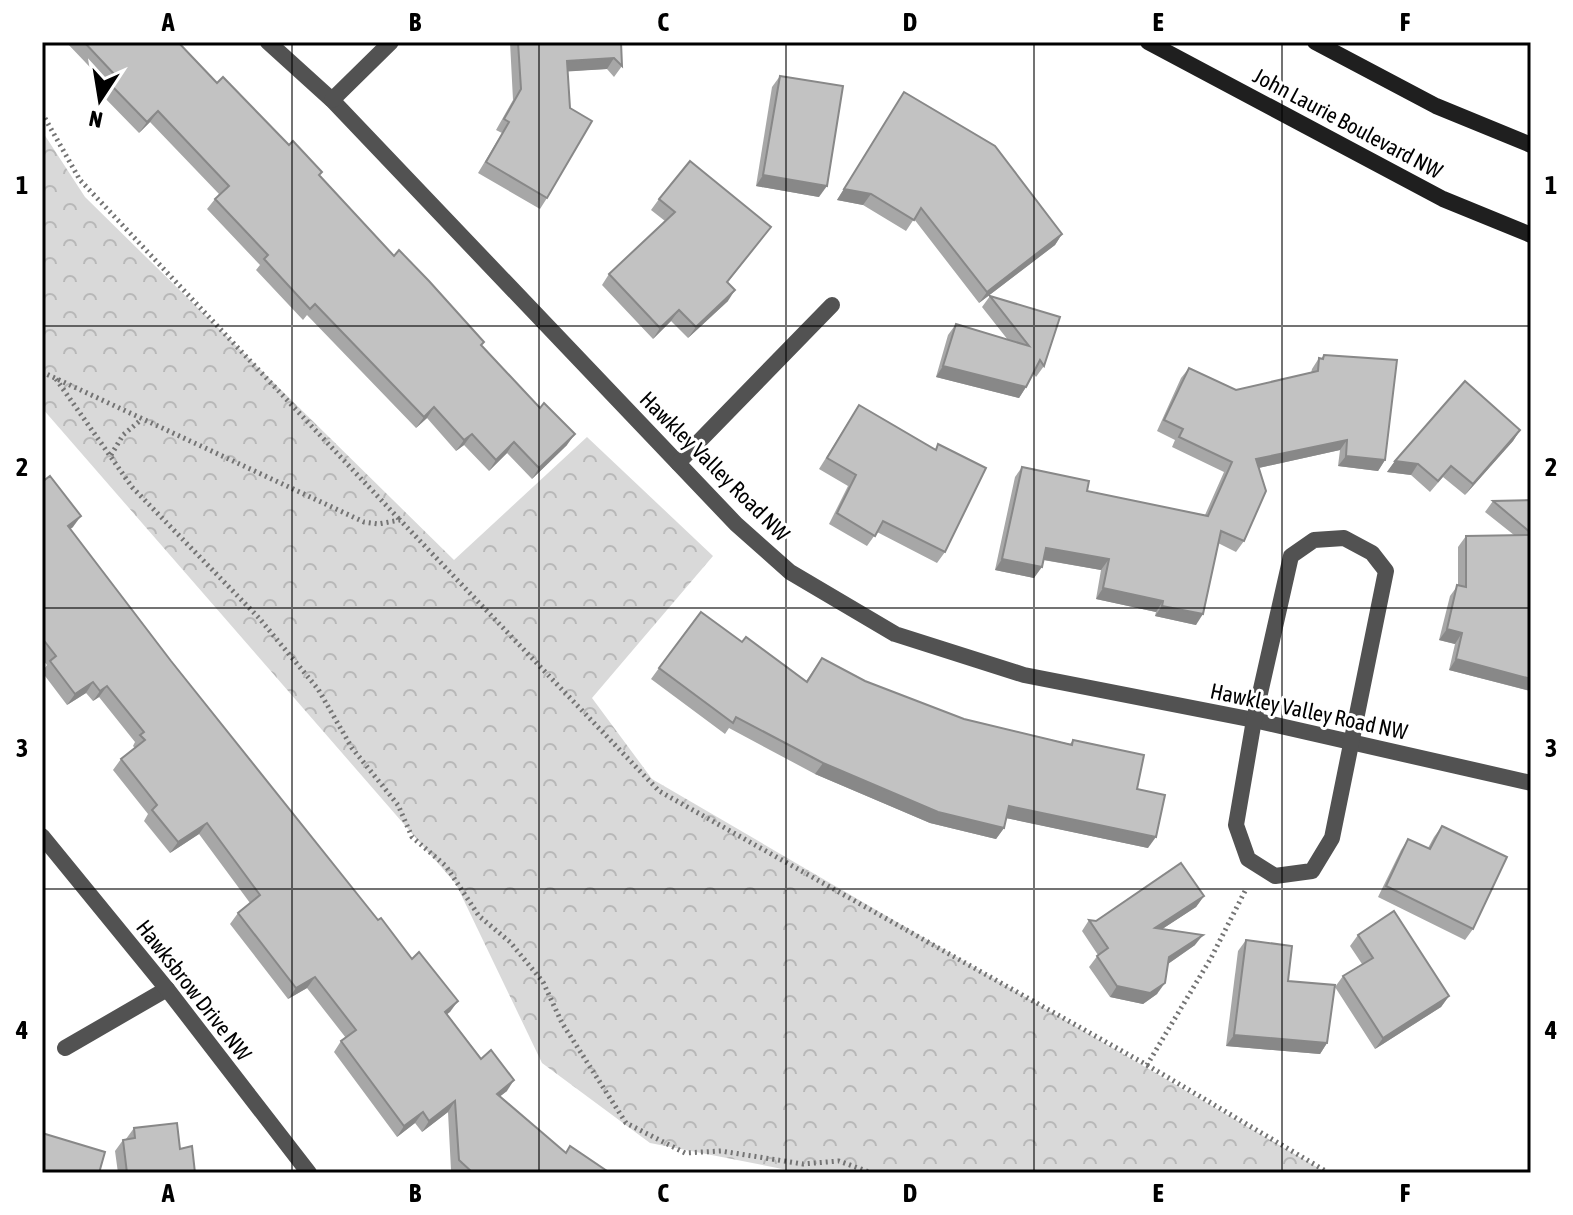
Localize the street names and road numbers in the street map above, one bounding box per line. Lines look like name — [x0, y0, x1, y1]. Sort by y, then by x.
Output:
street label: John Laurie Boulevard NW — [1249, 62, 1447, 184]
street label: Hawkley Valley Road NW — [635, 386, 795, 546]
street label: Hawkley Valley Road NW — [1208, 677, 1410, 745]
street label: Hawksbrow Drive NW — [131, 914, 257, 1066]

